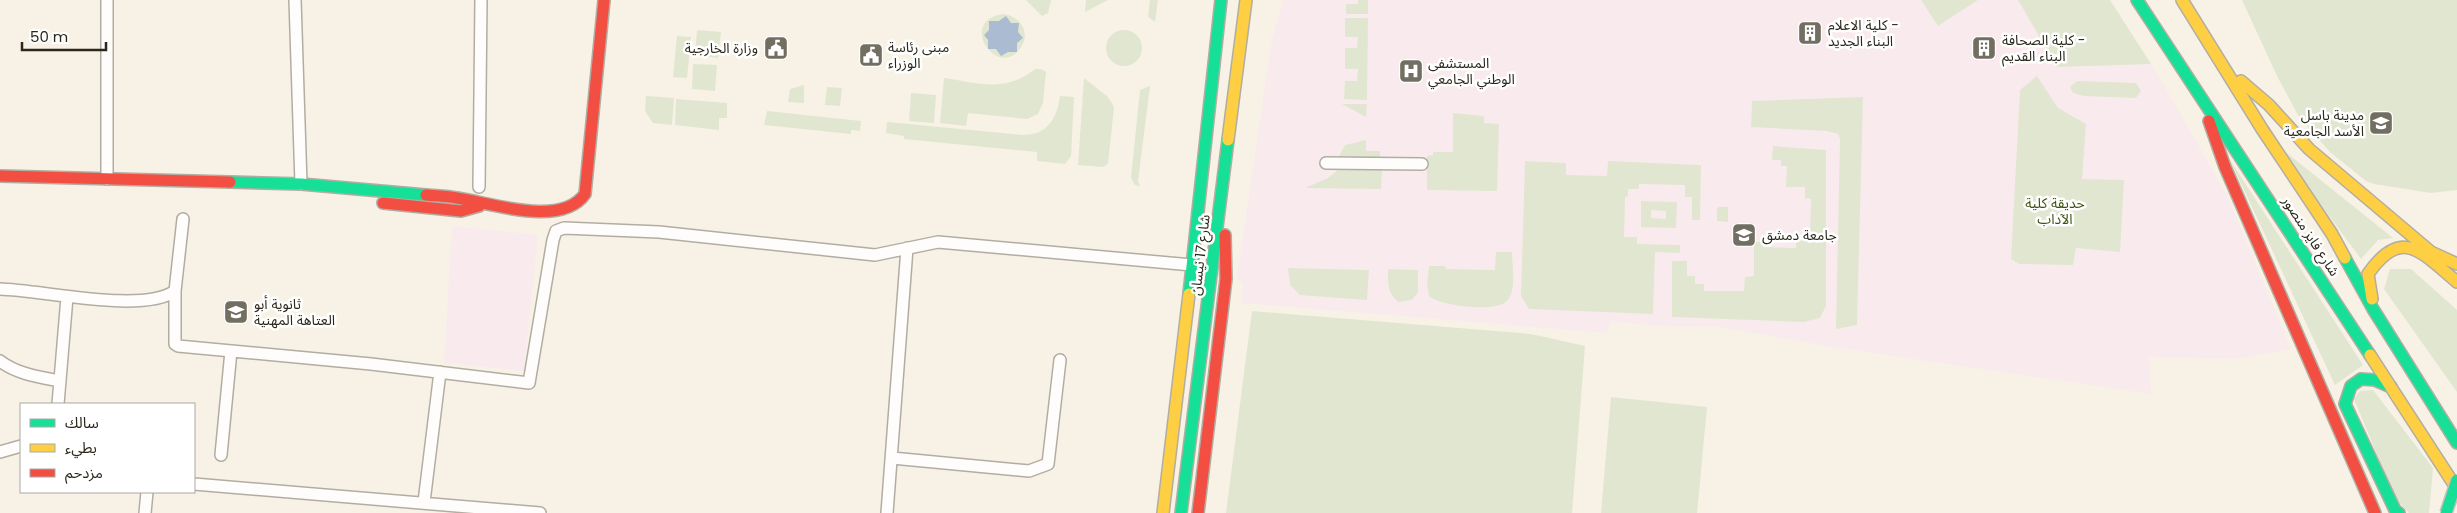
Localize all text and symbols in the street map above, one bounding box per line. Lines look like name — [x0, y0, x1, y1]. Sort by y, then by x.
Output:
place label: كلية الاعلام - البناء الجديد — [1828, 15, 1899, 51]
scale bar — [22, 20, 106, 52]
building icon: كلية الاعلام - البناء الجديد — [1797, 20, 1823, 46]
text: 50 m — [30, 26, 68, 47]
place label: كلية الصحافة - البناء القديم — [2002, 30, 2086, 67]
public building icon: وزارة الخارجية — [763, 35, 789, 61]
building icon: كلية الصحافة - البناء القديم — [1971, 35, 1997, 61]
place label: مبنى رئاسة الوزراء — [888, 37, 949, 73]
place label: وزارة الخارجية — [685, 38, 758, 58]
public building icon: مبنى رئاسة الوزراء — [858, 42, 884, 68]
place label: المستشفى الوطني الجامعي — [1428, 53, 1515, 90]
hospital icon: المستشفى الوطني الجامعي — [1398, 58, 1424, 84]
place label: مدينة باسل الأسد الجامعية — [2284, 105, 2364, 141]
school or university icon: مدينة باسل الأسد الجامعية — [2368, 110, 2394, 136]
street label: شارع فايز منصور — [2276, 191, 2344, 281]
park label: حديقة كلية الآداب — [2025, 193, 2085, 229]
street label: شارع 17 نيسان — [1185, 213, 1216, 297]
school or university icon: جامعة دمشق — [1731, 222, 1757, 248]
place label: جامعة دمشق — [1762, 225, 1837, 245]
place label: ثانوية أبو العتاهة المهنية — [254, 294, 335, 330]
school or university icon: ثانوية أبو العتاهة المهنية — [223, 299, 249, 325]
legend — [20, 403, 195, 493]
text: سالك — [65, 412, 99, 433]
text: بطيء — [65, 437, 97, 459]
text: مزدحم — [65, 462, 103, 484]

